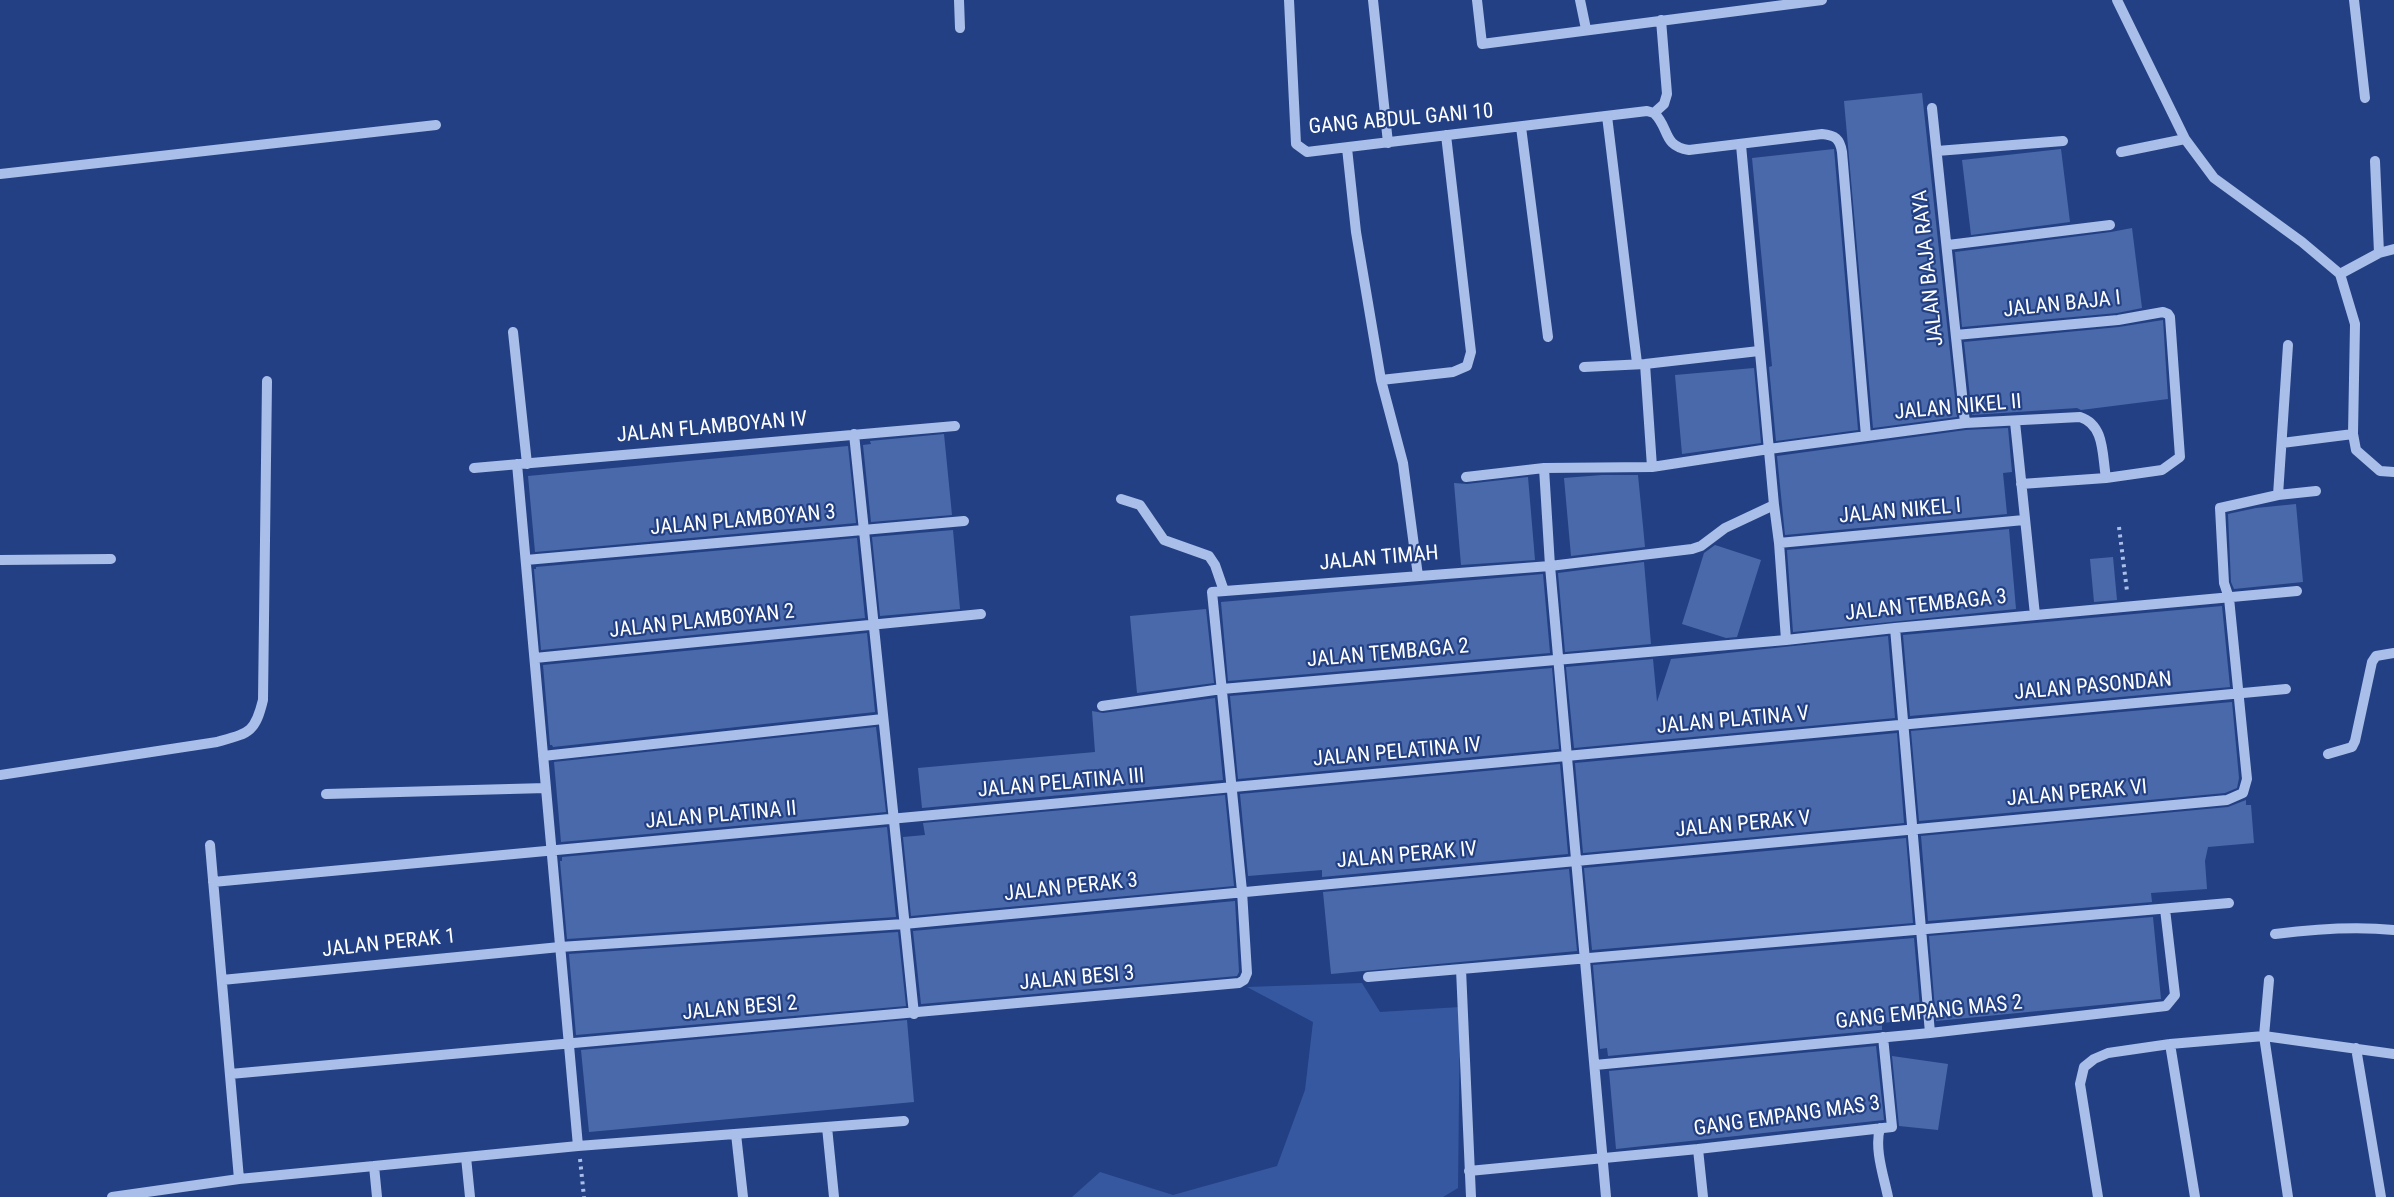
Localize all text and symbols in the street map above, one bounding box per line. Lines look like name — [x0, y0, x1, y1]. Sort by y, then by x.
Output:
street label: GANG ABDUL GANI 10 — [1308, 99, 1494, 141]
street label: JALAN BAJA RAYA — [1908, 189, 1950, 347]
street label: JALAN BAJA I — [2002, 286, 2122, 324]
street label: JALAN NIKEL II — [1893, 390, 2023, 426]
street label: JALAN FLAMBOYAN IV — [616, 407, 808, 449]
street label: JALAN NIKEL I — [1838, 494, 1962, 530]
street label: JALAN PLAMBOYAN 3 — [649, 500, 837, 542]
street label: JALAN TIMAH — [1318, 541, 1440, 577]
street label: JALAN TEMBAGA 3 — [1844, 585, 2008, 627]
street label: JALAN PLAMBOYAN 2 — [608, 600, 796, 644]
street label: JALAN TEMBAGA 2 — [1306, 634, 1470, 674]
street label: JALAN PASONDAN — [2013, 668, 2173, 706]
street label: JALAN PLATINA V — [1656, 702, 1810, 740]
street label: JALAN PELATINA IV — [1312, 733, 1482, 773]
street label: JALAN PELATINA III — [977, 764, 1145, 804]
street label: JALAN PERAK VI — [2006, 775, 2148, 813]
street label: JALAN PLATINA II — [644, 797, 798, 835]
street label: JALAN PERAK V — [1674, 807, 1812, 843]
street label: JALAN PERAK IV — [1336, 837, 1478, 875]
street label: JALAN PERAK 3 — [1003, 868, 1139, 908]
street label: JALAN PERAK 1 — [321, 924, 457, 964]
street label: JALAN BESI 3 — [1018, 961, 1136, 997]
street label: JALAN BESI 2 — [681, 991, 799, 1027]
street label: GANG EMPANG MAS 2 — [1834, 991, 2024, 1035]
street label: GANG EMPANG MAS 3 — [1692, 1091, 1882, 1143]

